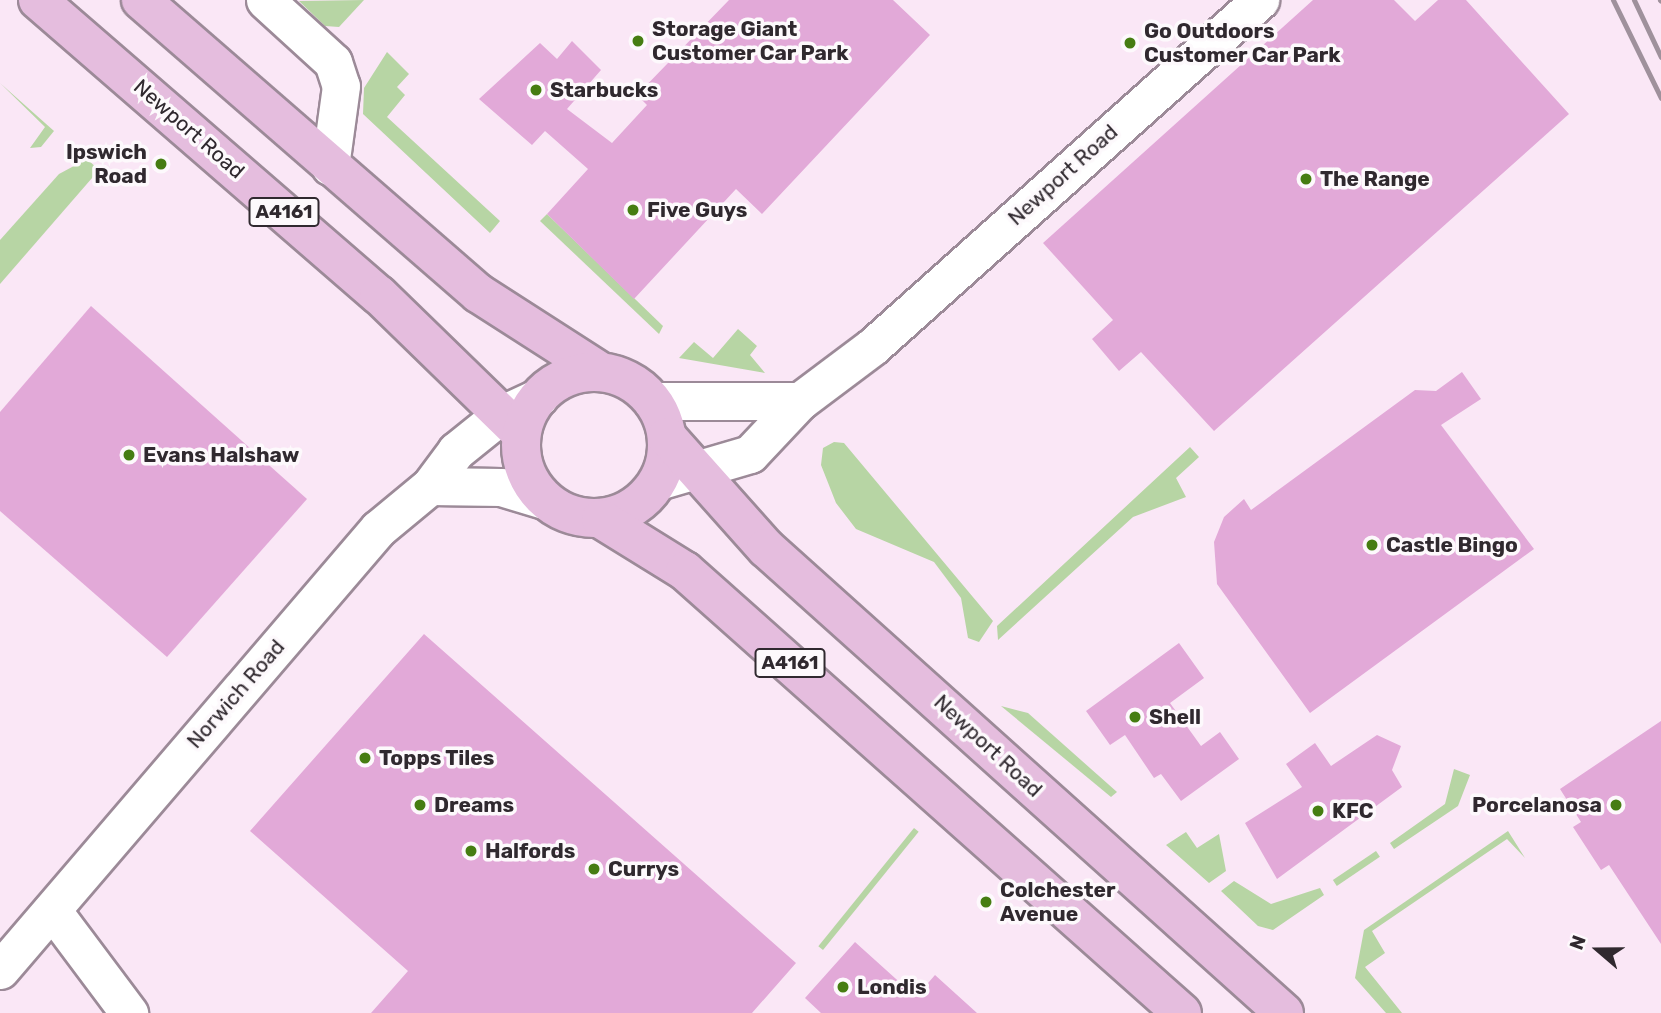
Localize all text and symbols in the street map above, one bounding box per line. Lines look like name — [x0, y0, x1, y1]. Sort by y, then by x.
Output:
place label: Storage Giant Customer Car Park — [652, 16, 849, 66]
place label: Go Outdoors Customer Car Park — [1144, 18, 1341, 68]
marker: Storage Giant Customer Car Park — [630, 33, 646, 49]
marker: Go Outdoors Customer Car Park — [1122, 35, 1138, 51]
street label: Newport Road — [128, 74, 250, 184]
place label: Starbucks — [550, 77, 658, 103]
marker: Starbucks — [528, 82, 544, 98]
street label: Newport Road — [1003, 119, 1123, 231]
place label: Ipswich Road — [66, 139, 147, 189]
marker: Ipswich Road — [153, 156, 169, 172]
place label: The Range — [1320, 166, 1430, 192]
marker: The Range — [1298, 171, 1314, 187]
road number: A4161 — [247, 196, 321, 228]
place label: Five Guys — [647, 197, 747, 223]
marker: Five Guys — [625, 202, 641, 218]
place label: Evans Halshaw — [143, 442, 299, 468]
marker: Evans Halshaw — [121, 447, 137, 463]
place label: Castle Bingo — [1386, 532, 1518, 558]
marker: Castle Bingo — [1364, 537, 1380, 553]
street label: Norwich Road — [182, 634, 290, 754]
road number: A4161 — [753, 648, 827, 678]
street label: Newport Road — [929, 690, 1047, 802]
place label: Shell — [1149, 704, 1201, 730]
marker: Shell — [1127, 709, 1143, 725]
place label: Topps Tiles — [379, 745, 495, 771]
marker: Topps Tiles — [357, 750, 373, 766]
place label: Dreams — [434, 792, 514, 818]
place label: Porcelanosa — [1472, 792, 1602, 818]
marker: Dreams — [412, 797, 428, 813]
marker: Porcelanosa — [1608, 797, 1624, 813]
place label: KFC — [1332, 798, 1374, 824]
marker: KFC — [1310, 803, 1326, 819]
place label: Halfords — [485, 838, 575, 864]
marker: Halfords — [463, 843, 479, 859]
place label: Currys — [608, 856, 679, 882]
marker: Currys — [586, 861, 602, 877]
place label: Colchester Avenue — [1000, 877, 1115, 927]
marker: Colchester Avenue — [978, 894, 994, 910]
north arrow — [1563, 915, 1633, 985]
text: N — [1565, 932, 1591, 953]
place label: Londis — [857, 974, 927, 1000]
marker: Londis — [835, 979, 851, 995]

